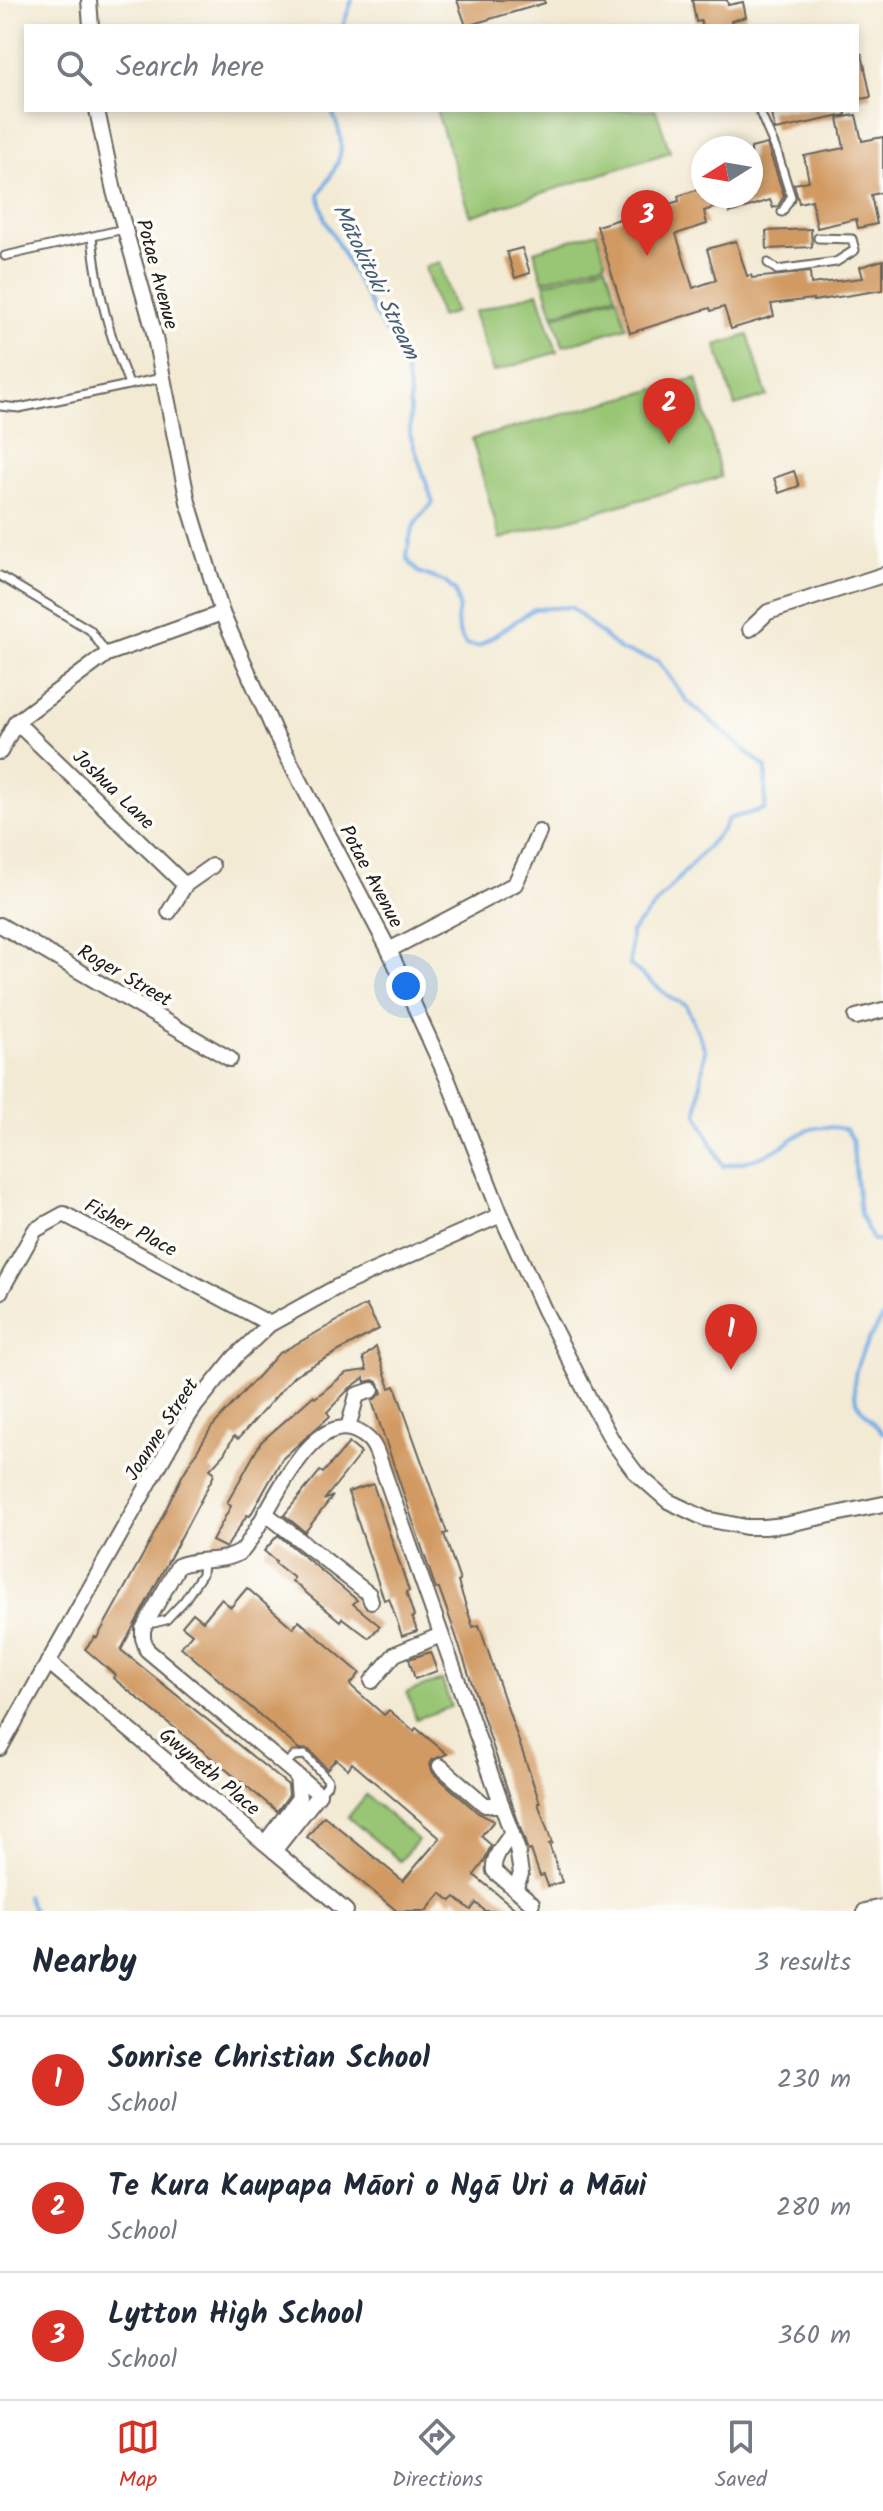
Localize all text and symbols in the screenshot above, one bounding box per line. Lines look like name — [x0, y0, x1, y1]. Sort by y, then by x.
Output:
search box — [24, 24, 859, 112]
text: Search here — [116, 44, 264, 92]
icon: search — [52, 46, 96, 90]
north arrow — [691, 136, 763, 208]
pin: 3 — [621, 190, 673, 256]
water label: Mātokitoki Stream — [322, 198, 428, 367]
street label: Potae Avenue — [126, 216, 186, 333]
pin: 2 — [643, 378, 695, 444]
street label: Joshua Lane — [64, 743, 161, 838]
street label: Potae Avenue — [330, 820, 411, 934]
street label: Roger Street — [71, 937, 178, 1017]
your location — [386, 966, 426, 1006]
street label: Fisher Place — [78, 1191, 182, 1267]
pin: 1 — [705, 1304, 757, 1370]
street label: Joanne Street — [117, 1372, 208, 1488]
street label: Gwyneth Place — [151, 1720, 267, 1825]
text: Nearby — [32, 1936, 137, 1990]
text: 3 results — [754, 1942, 851, 1984]
text: Sonrise Christian School — [108, 2035, 430, 2083]
text: 1 — [54, 2059, 62, 2101]
text: 230 m — [777, 2059, 851, 2101]
text: School — [108, 2083, 177, 2125]
text: Te Kura Kaupapa Māori o Ngā Uri a Māui — [108, 2163, 647, 2211]
text: 2 — [50, 2187, 66, 2229]
text: 280 m — [776, 2187, 851, 2229]
text: School — [108, 2211, 177, 2253]
text: Lytton High School — [108, 2291, 363, 2339]
text: 3 — [51, 2315, 65, 2357]
text: 360 m — [778, 2315, 851, 2357]
text: School — [108, 2339, 177, 2381]
tab: Map — [116, 2415, 160, 2498]
tab: Directions — [392, 2415, 483, 2498]
tab: Saved — [715, 2415, 767, 2498]

